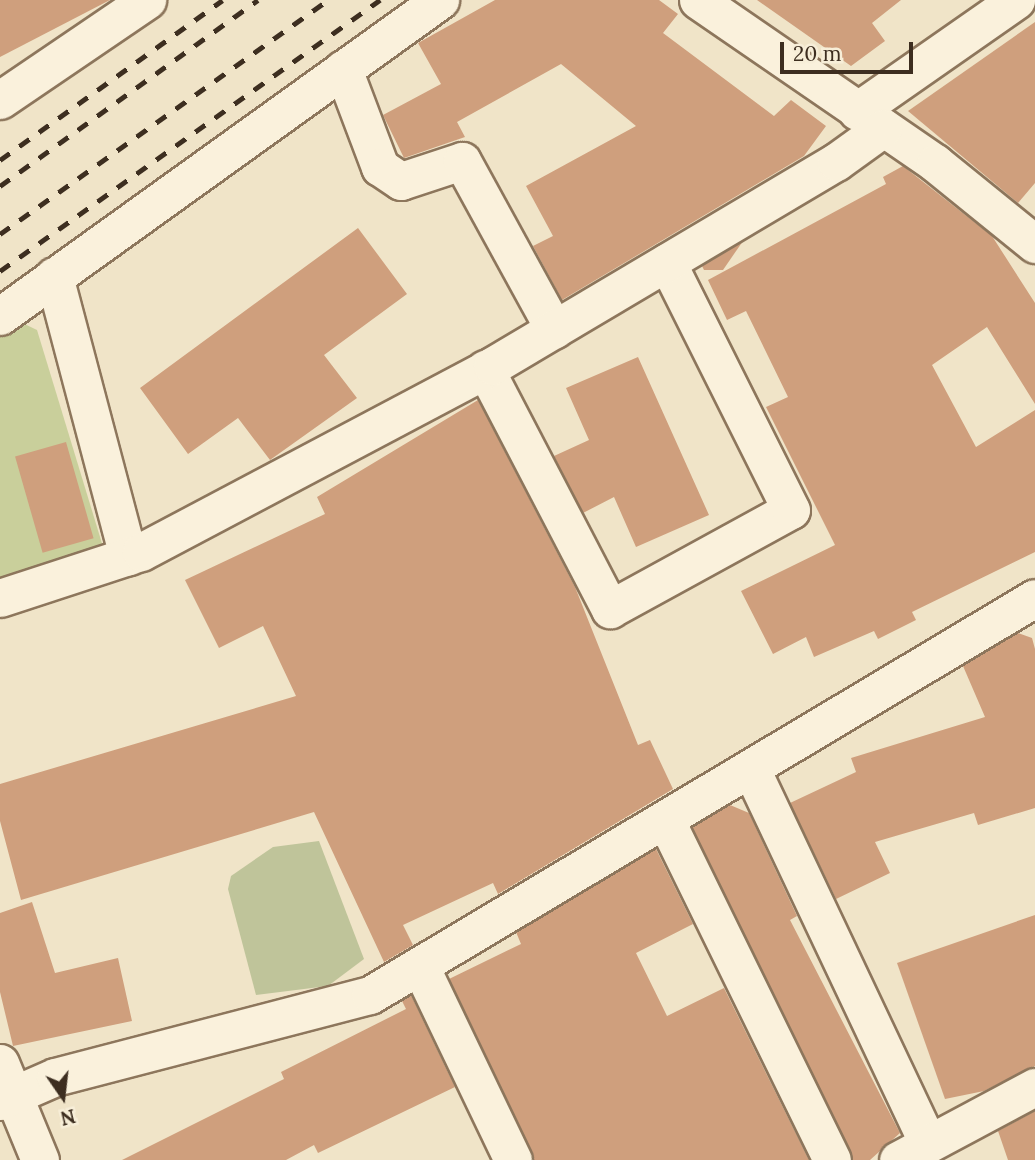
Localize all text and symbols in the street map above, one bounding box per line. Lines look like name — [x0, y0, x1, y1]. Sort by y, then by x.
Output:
scale bar — [783, 28, 916, 72]
text: 20 m — [793, 40, 842, 67]
north arrow — [28, 1062, 98, 1132]
text: N — [58, 1104, 78, 1131]

